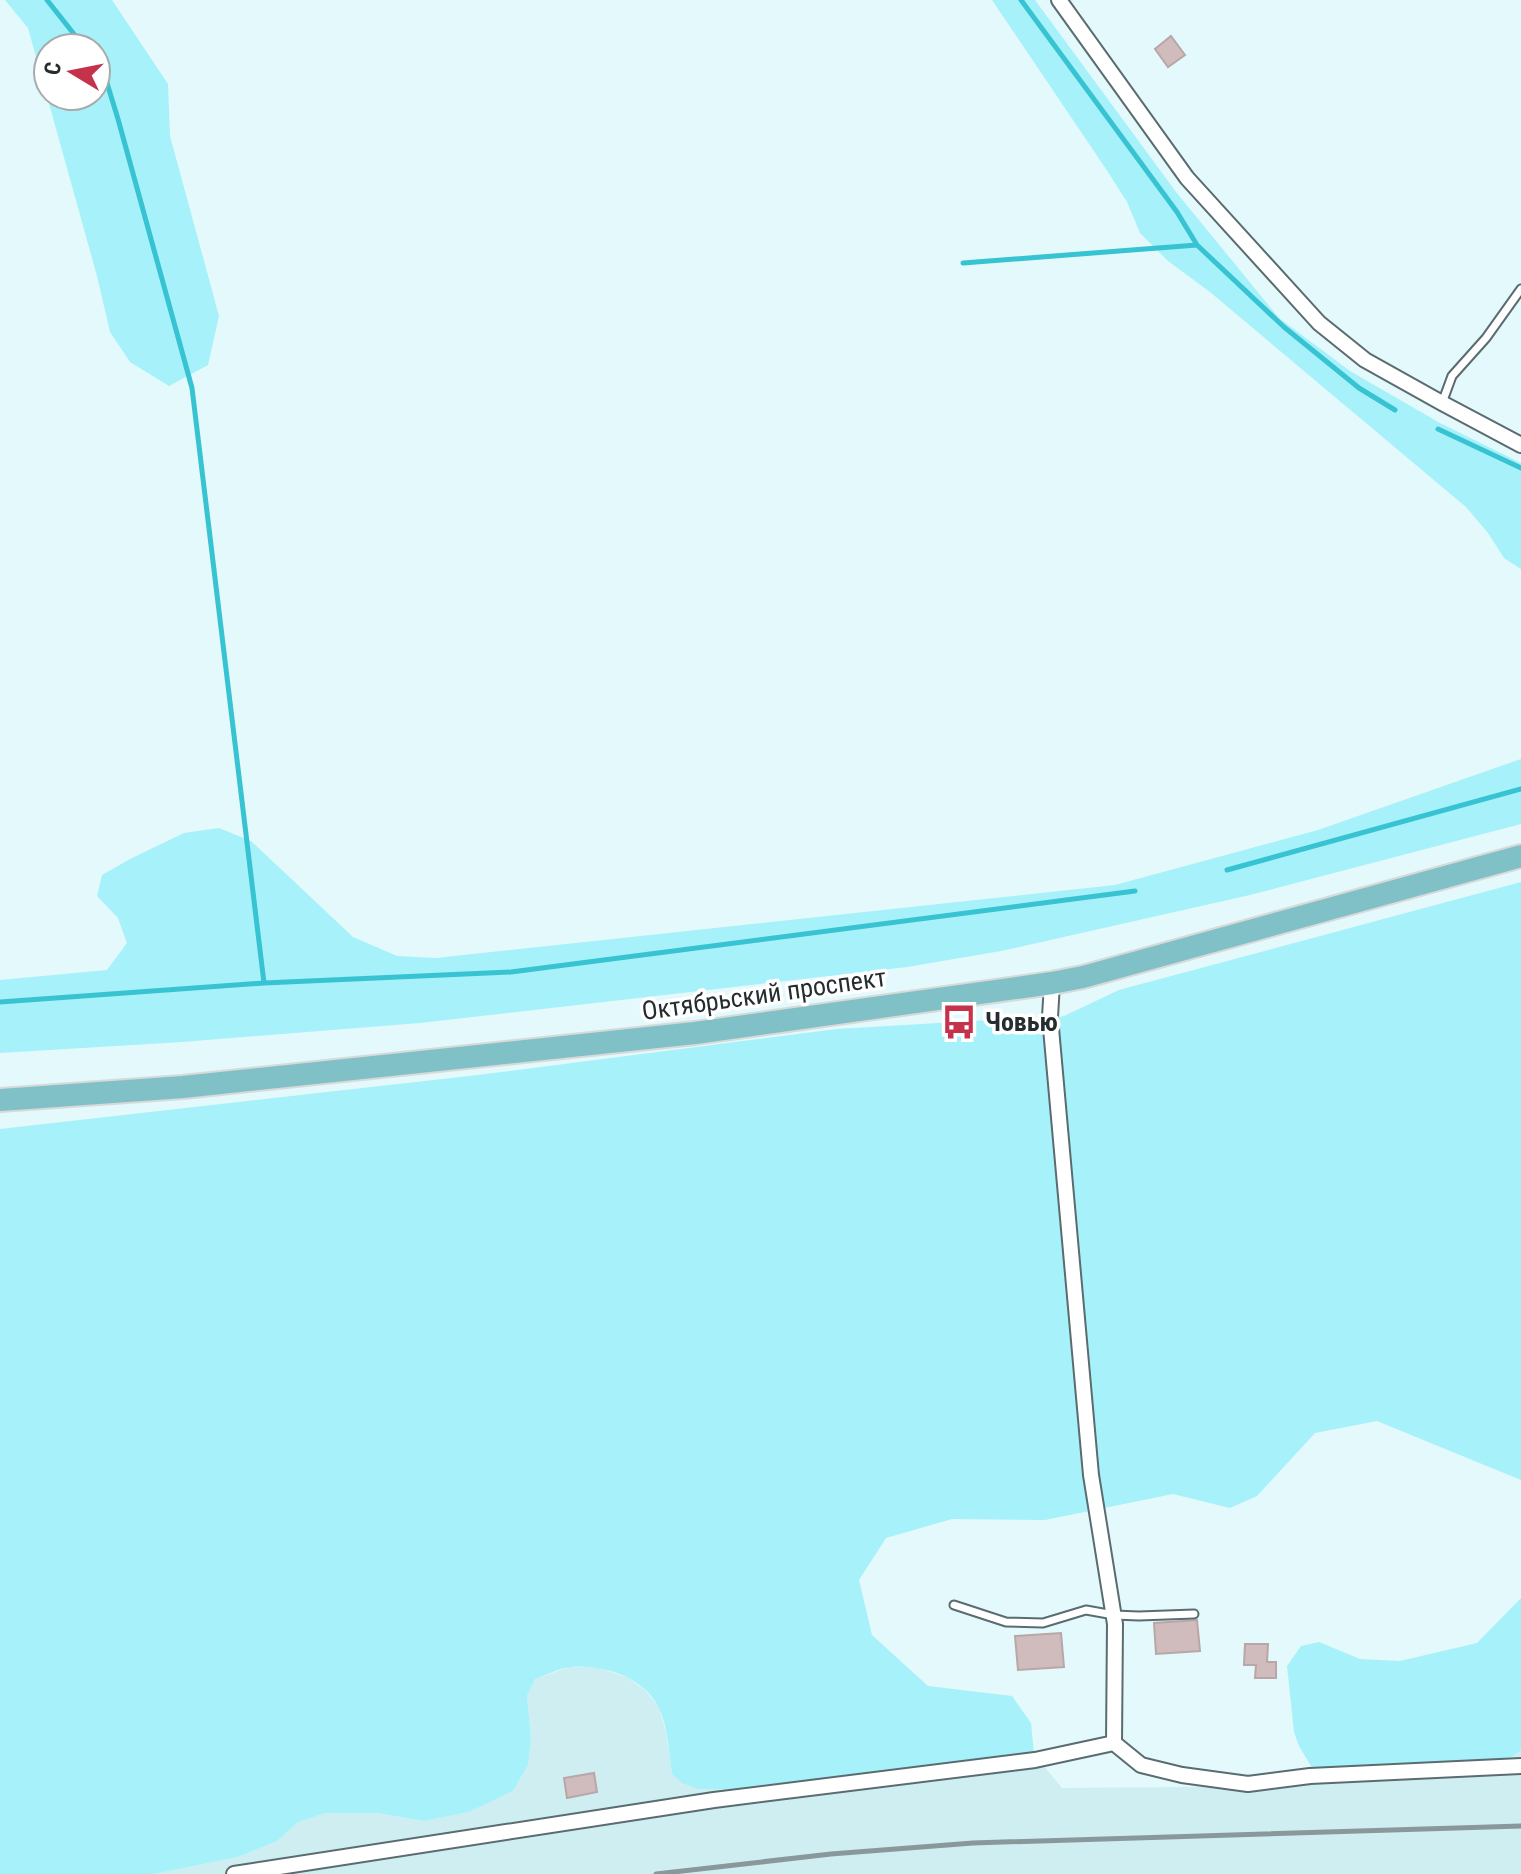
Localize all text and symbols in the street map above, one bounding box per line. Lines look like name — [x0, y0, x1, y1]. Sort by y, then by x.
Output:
north arrow — [32, 32, 112, 112]
text: С — [39, 60, 66, 77]
street label: Октябрьский проспект — [640, 962, 888, 1026]
bus stop icon: Човью — [940, 1003, 978, 1041]
place label: Човью — [985, 1007, 1058, 1037]

